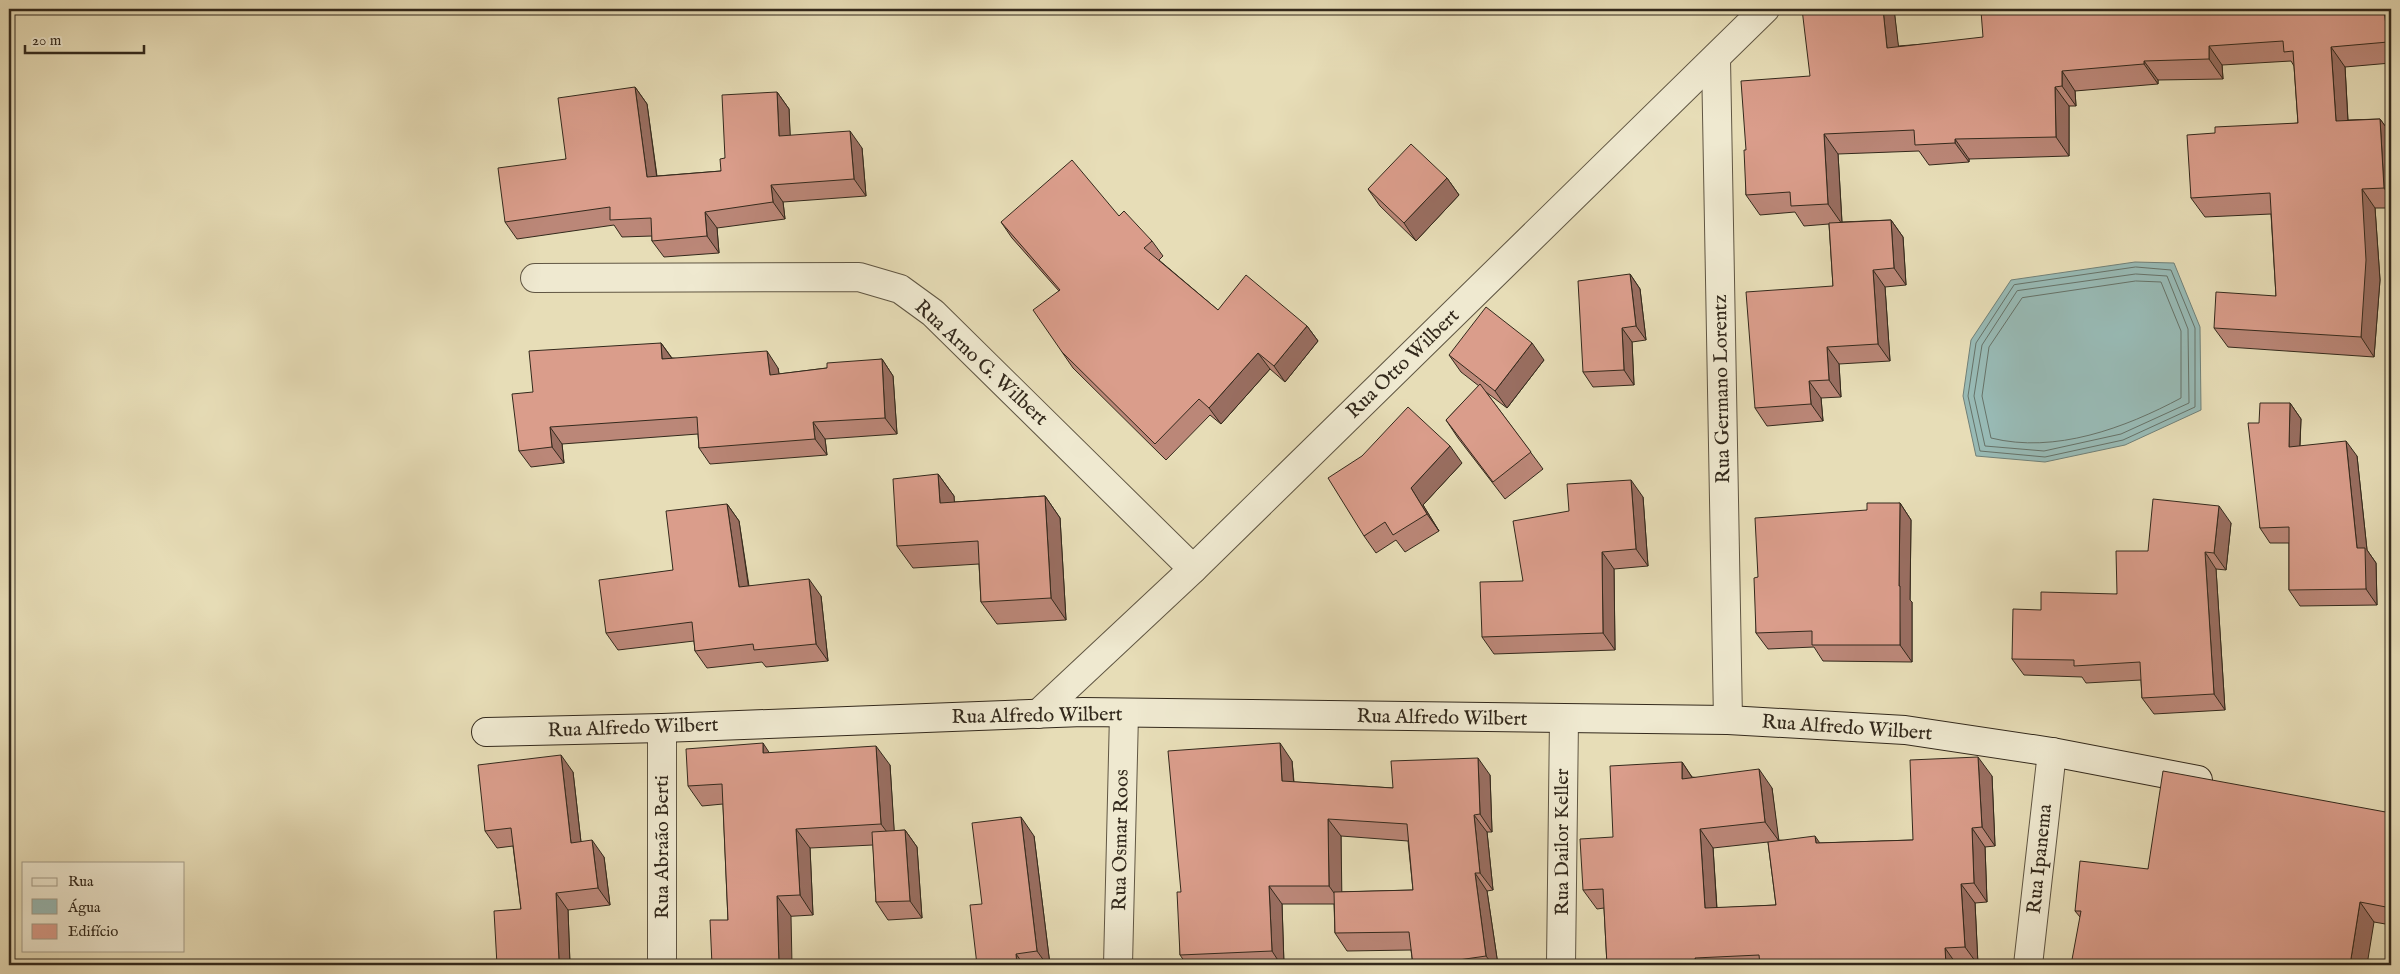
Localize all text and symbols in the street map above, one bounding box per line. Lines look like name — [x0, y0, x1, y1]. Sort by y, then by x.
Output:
scale bar — [25, 22, 144, 54]
text: 20 m — [32, 31, 62, 50]
street label: Rua Germano Lorentz — [1708, 294, 1736, 484]
street label: Rua Arno G. Wilbert — [909, 295, 1053, 431]
street label: Rua Otto Wilbert — [1341, 304, 1465, 424]
street label: Rua Alfredo Wilbert — [951, 702, 1123, 730]
street label: Rua Alfredo Wilbert — [1356, 704, 1528, 732]
street label: Rua Alfredo Wilbert — [1761, 710, 1933, 746]
street label: Rua Alfredo Wilbert — [547, 713, 719, 743]
street label: Rua Dailor Keller — [1550, 768, 1575, 916]
street label: Rua Osmar Roos — [1107, 769, 1135, 911]
street label: Rua Abraão Berti — [650, 775, 675, 919]
street label: Rua Ipanema — [2022, 802, 2058, 915]
legend — [22, 862, 185, 952]
text: Rua — [68, 872, 94, 891]
text: Água — [67, 898, 101, 917]
text: Edifício — [68, 922, 118, 941]

